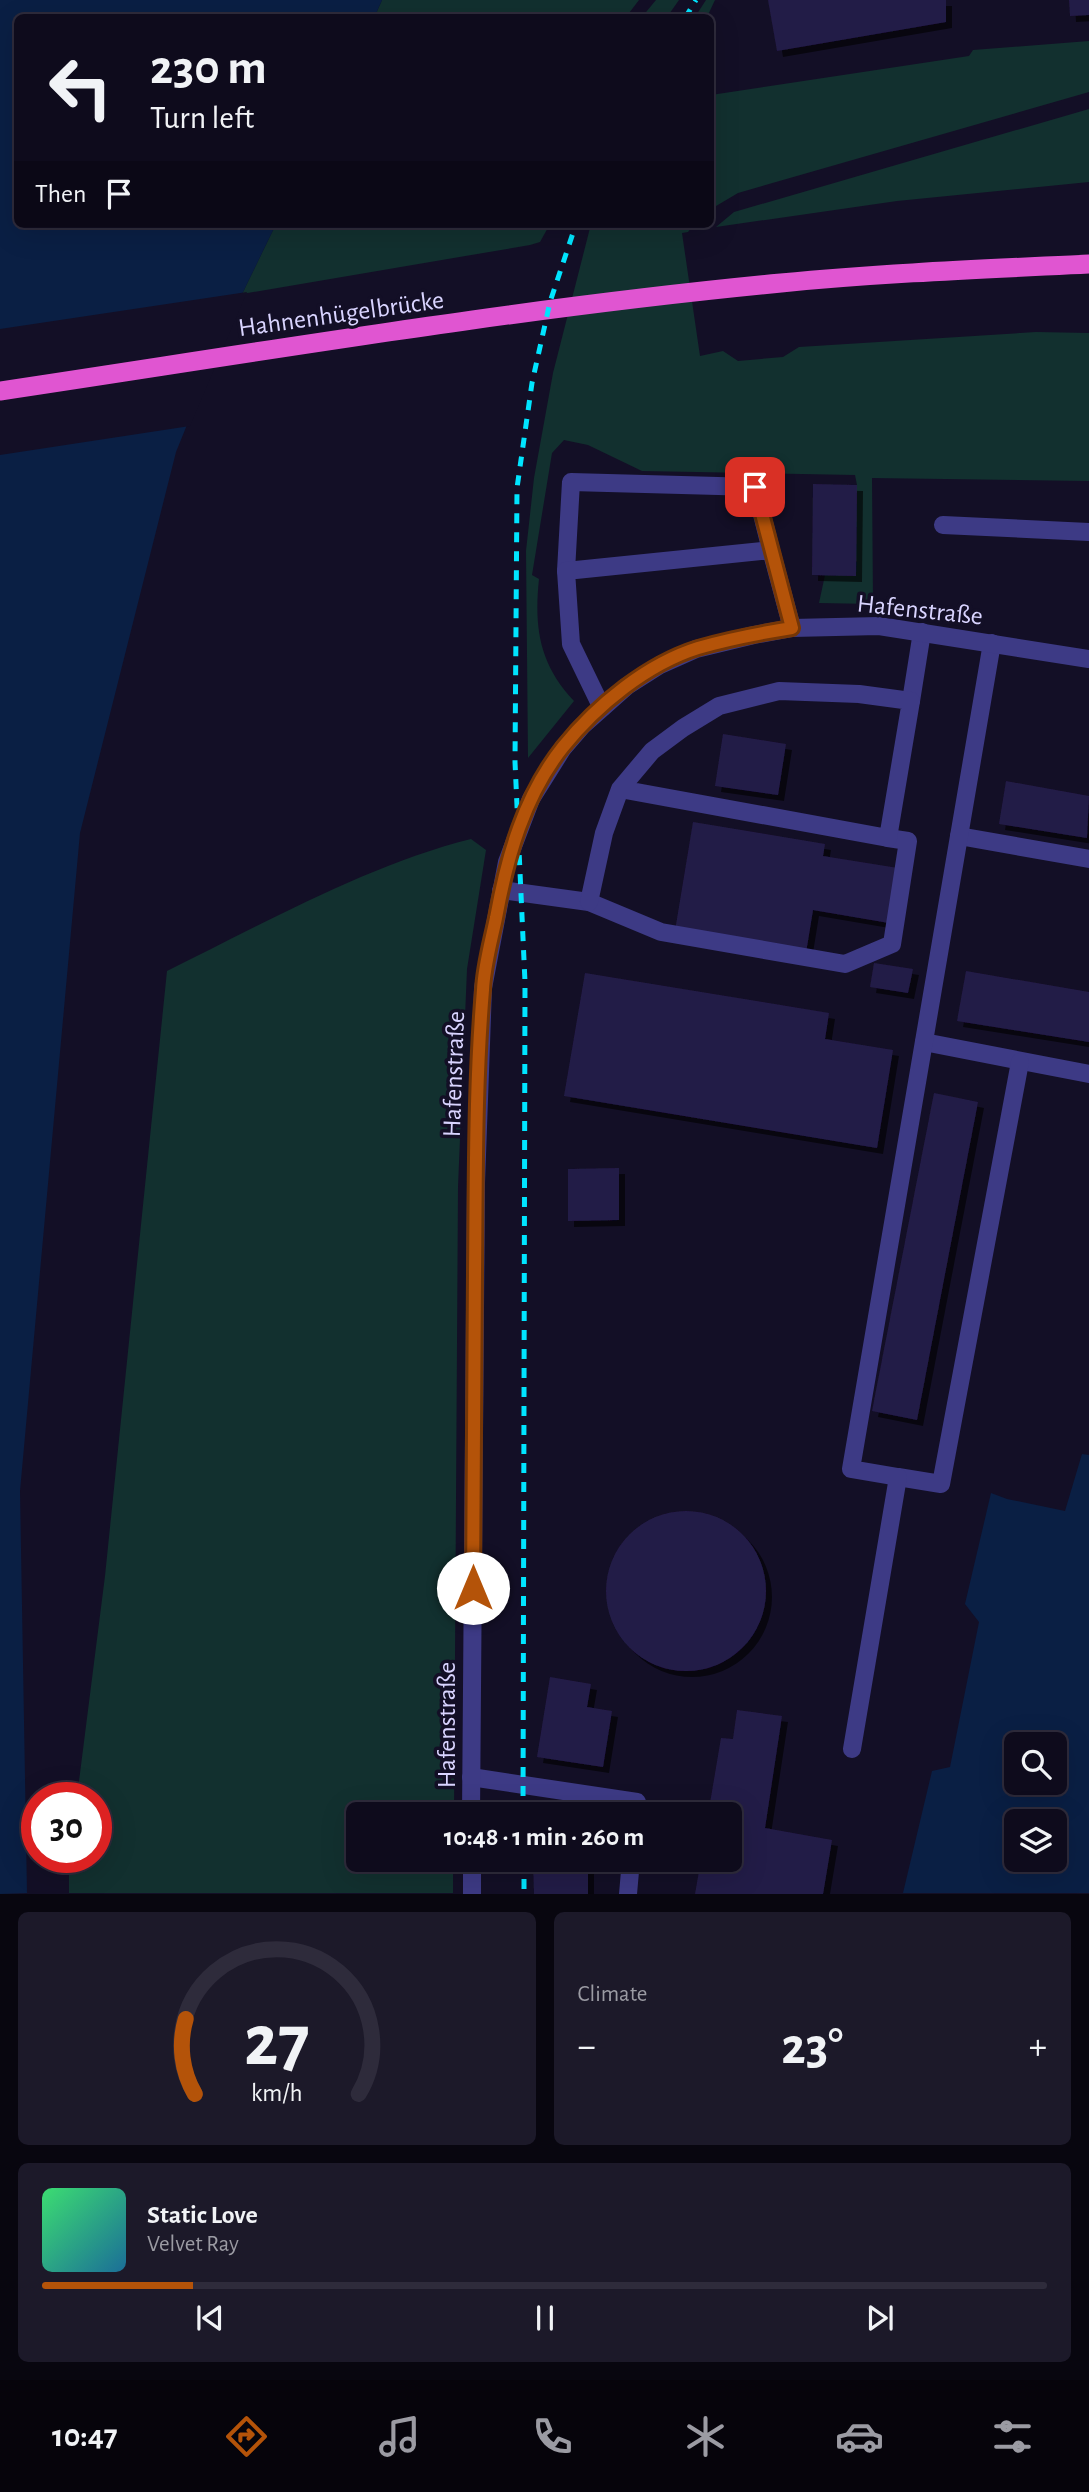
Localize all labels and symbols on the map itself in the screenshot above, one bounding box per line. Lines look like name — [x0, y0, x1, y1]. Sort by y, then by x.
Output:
street label: Hahnenhügelbrücke — [237, 287, 446, 341]
pin — [725, 457, 785, 517]
street label: Hafenstraße — [856, 590, 984, 630]
street label: Hafenstraße — [439, 1010, 469, 1138]
position arrow — [436, 1551, 510, 1625]
street label: Hafenstraße — [434, 1662, 460, 1788]
speed limit sign: 30 — [21, 1782, 112, 1873]

